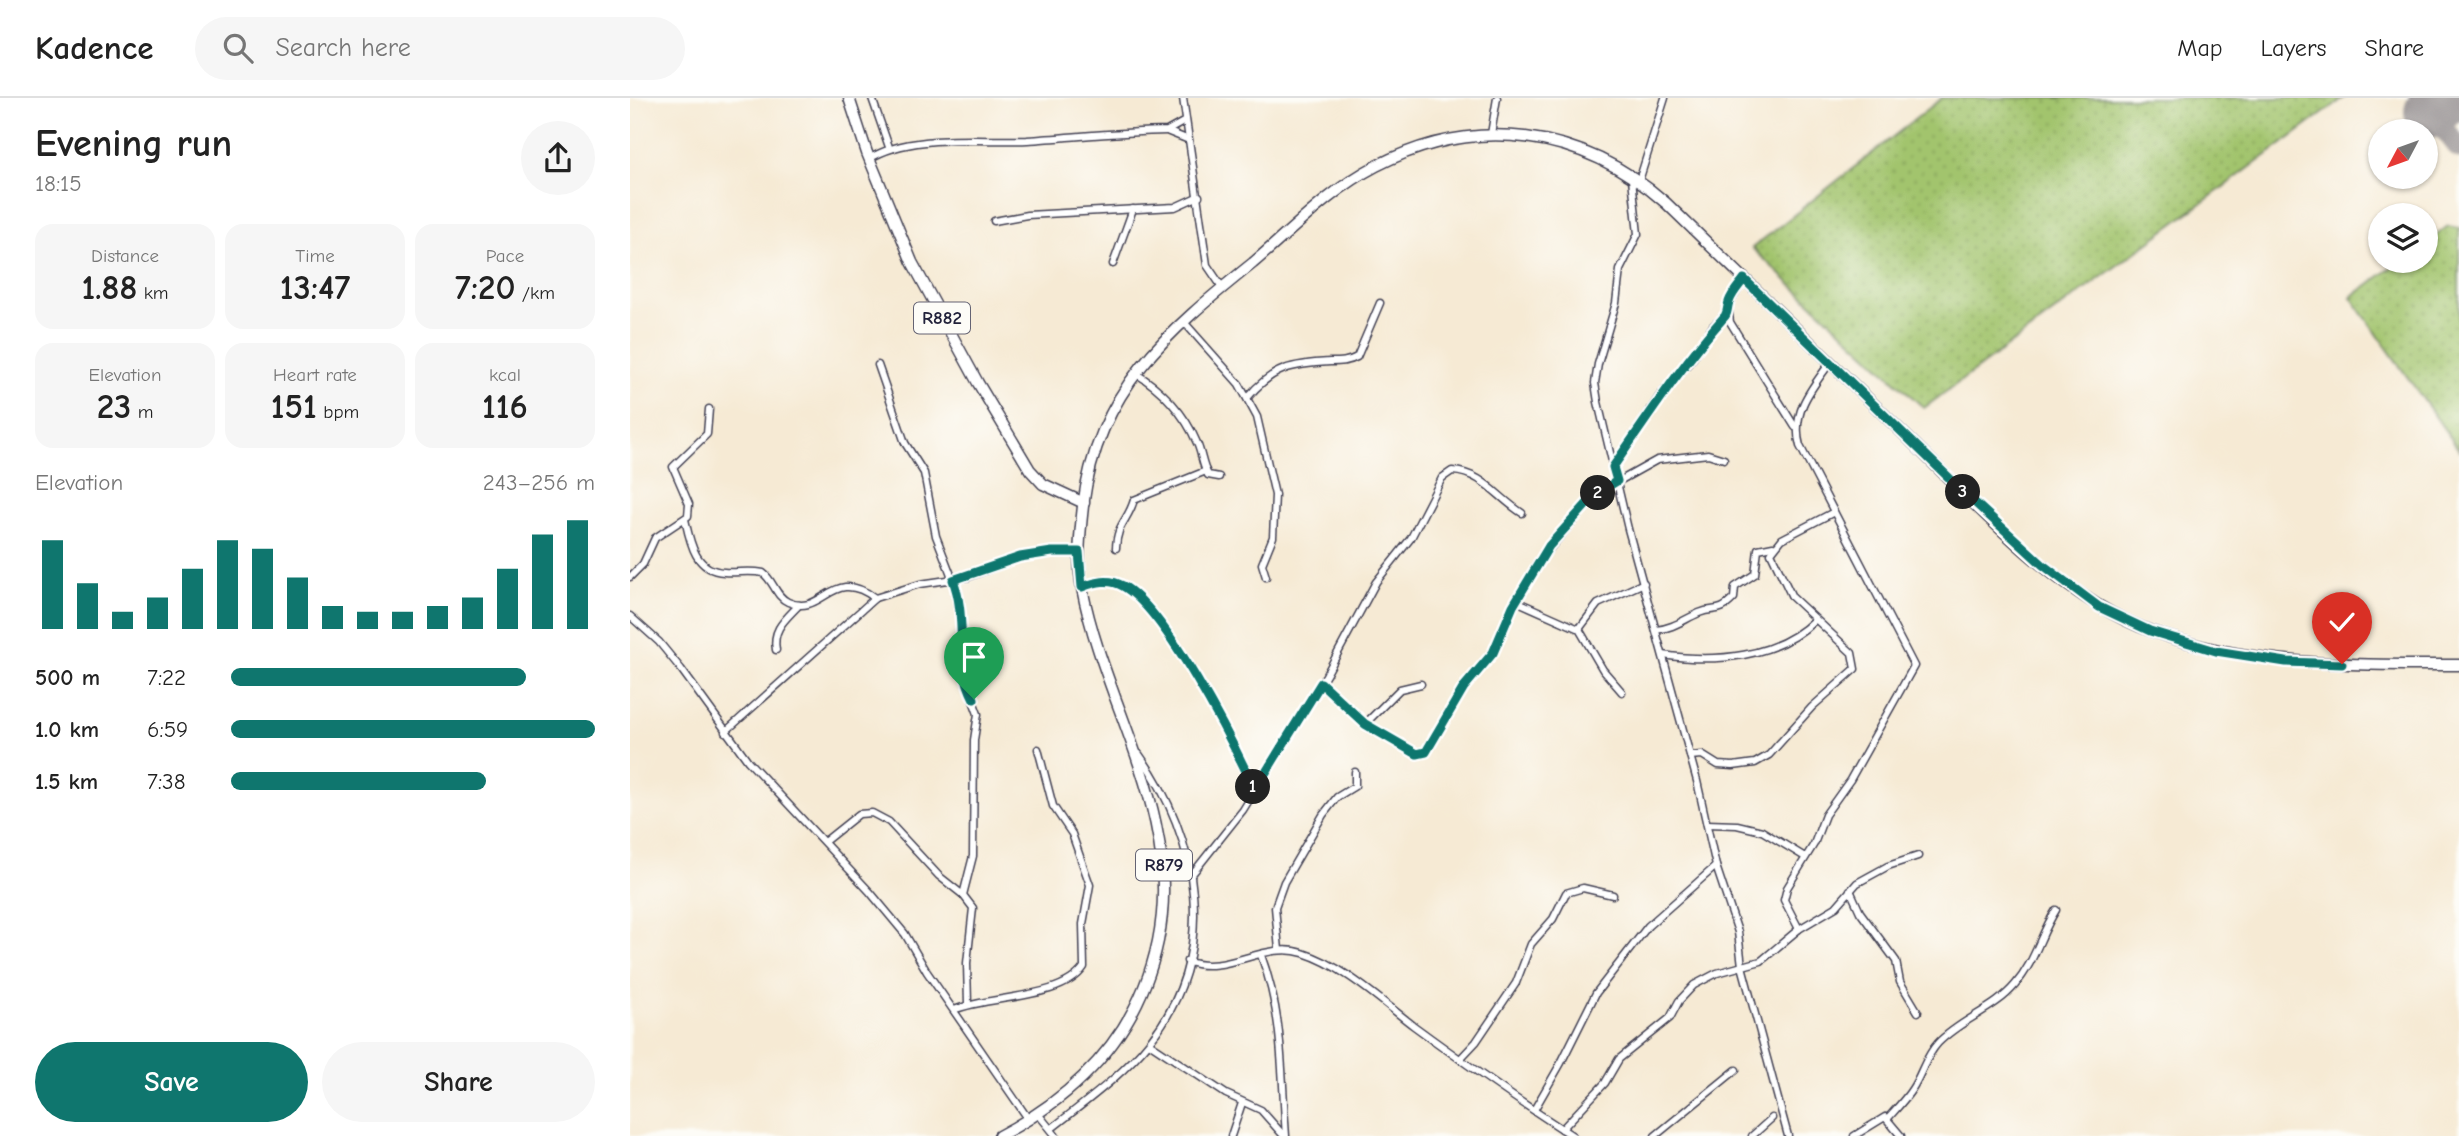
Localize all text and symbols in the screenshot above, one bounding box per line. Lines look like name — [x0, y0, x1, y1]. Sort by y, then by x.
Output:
search box — [195, 17, 685, 80]
text: Kadence — [35, 29, 153, 67]
icon: search — [219, 29, 257, 67]
text: Search here — [275, 33, 411, 63]
text: Map — [2177, 34, 2223, 62]
text: Layers — [2261, 34, 2326, 62]
text: Share — [2364, 34, 2424, 62]
north arrow — [2368, 119, 2438, 189]
map controls — [2368, 119, 2438, 273]
button: share — [521, 121, 595, 195]
text: Evening run — [35, 122, 232, 166]
text: 18:15 — [35, 170, 82, 197]
button: layers — [2368, 203, 2438, 273]
text: Distance — [91, 245, 159, 267]
text: Time — [295, 245, 335, 267]
text: Pace — [486, 245, 524, 267]
text: 1.88 — [81, 267, 137, 308]
text: 13:47 — [280, 267, 350, 308]
text: 7:20 — [455, 267, 515, 308]
text: km — [137, 282, 169, 304]
text: /km — [515, 282, 555, 304]
road number: R882 — [914, 302, 970, 333]
text: Elevation — [89, 364, 161, 386]
text: Heart rate — [273, 364, 357, 386]
text: kcal — [489, 364, 521, 386]
text: 23 — [97, 386, 131, 427]
text: 151 — [271, 386, 317, 427]
text: 116 — [482, 386, 528, 427]
text: m — [131, 401, 153, 423]
text: bpm — [317, 401, 359, 423]
text: Elevation — [35, 469, 123, 496]
text: 243–256 m — [483, 469, 595, 496]
pin: 3 — [1946, 474, 1980, 510]
pin: 2 — [1580, 476, 1616, 510]
text: 3 — [1958, 480, 1967, 502]
text: 2 — [1593, 481, 1602, 503]
pin — [2312, 592, 2372, 664]
icon: check — [2323, 603, 2361, 641]
pin — [944, 627, 1004, 699]
icon: arrive — [955, 638, 993, 676]
text: 500 m — [35, 664, 100, 691]
text: 7:22 — [147, 664, 186, 691]
text: 1.0 km — [35, 716, 99, 743]
text: 6:59 — [147, 716, 188, 743]
text: 1.5 km — [35, 768, 98, 795]
text: 7:38 — [147, 768, 186, 795]
pin: 1 — [1236, 770, 1270, 804]
text: 1 — [1249, 775, 1256, 797]
road number: R879 — [1136, 850, 1192, 880]
button: Save — [35, 1042, 308, 1122]
button: Share — [322, 1042, 595, 1122]

